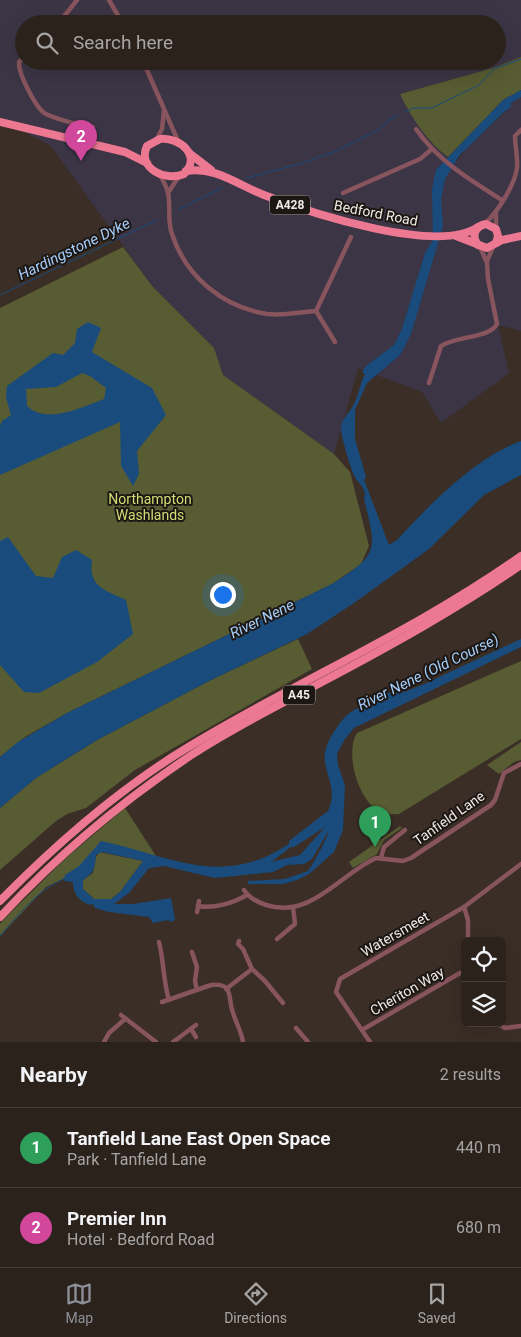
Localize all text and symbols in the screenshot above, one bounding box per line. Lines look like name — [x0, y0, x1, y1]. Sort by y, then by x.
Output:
search box — [15, 15, 506, 70]
icon: search — [33, 29, 61, 57]
text: Search here — [73, 31, 173, 54]
pin: 2 — [65, 120, 97, 161]
road number: A428 — [270, 196, 310, 214]
street label: Bedford Road — [333, 197, 419, 229]
water label: Hardingstone Dyke — [15, 214, 133, 284]
park label: Northampton Washlands — [108, 491, 192, 523]
your location — [210, 582, 236, 608]
water label: River Nene — [227, 596, 297, 642]
water label: River Nene (Old Course) — [355, 630, 501, 714]
road number: A45 — [283, 686, 315, 704]
street label: Tanfield Lane — [410, 788, 488, 848]
pin: 1 — [359, 806, 391, 847]
street label: Watersmeet — [358, 908, 432, 960]
map controls — [461, 937, 506, 1027]
button: locate — [461, 937, 506, 982]
street label: Cheriton Way — [367, 963, 447, 1019]
button: layers — [461, 982, 506, 1027]
text: Nearby — [20, 1063, 87, 1087]
text: 2 results — [440, 1065, 501, 1084]
text: Tanfield Lane East Open Space — [67, 1127, 330, 1150]
text: 1 — [31, 1138, 41, 1157]
text: 440 m — [456, 1138, 501, 1157]
text: Park · Tanfield Lane — [67, 1150, 206, 1169]
text: Premier Inn — [67, 1207, 167, 1230]
text: 2 — [31, 1218, 41, 1237]
text: 680 m — [456, 1218, 501, 1237]
text: Hotel · Bedford Road — [67, 1230, 214, 1249]
tab: Map — [65, 1280, 93, 1326]
tab: Directions — [224, 1280, 287, 1326]
tab: Saved — [418, 1280, 456, 1326]

